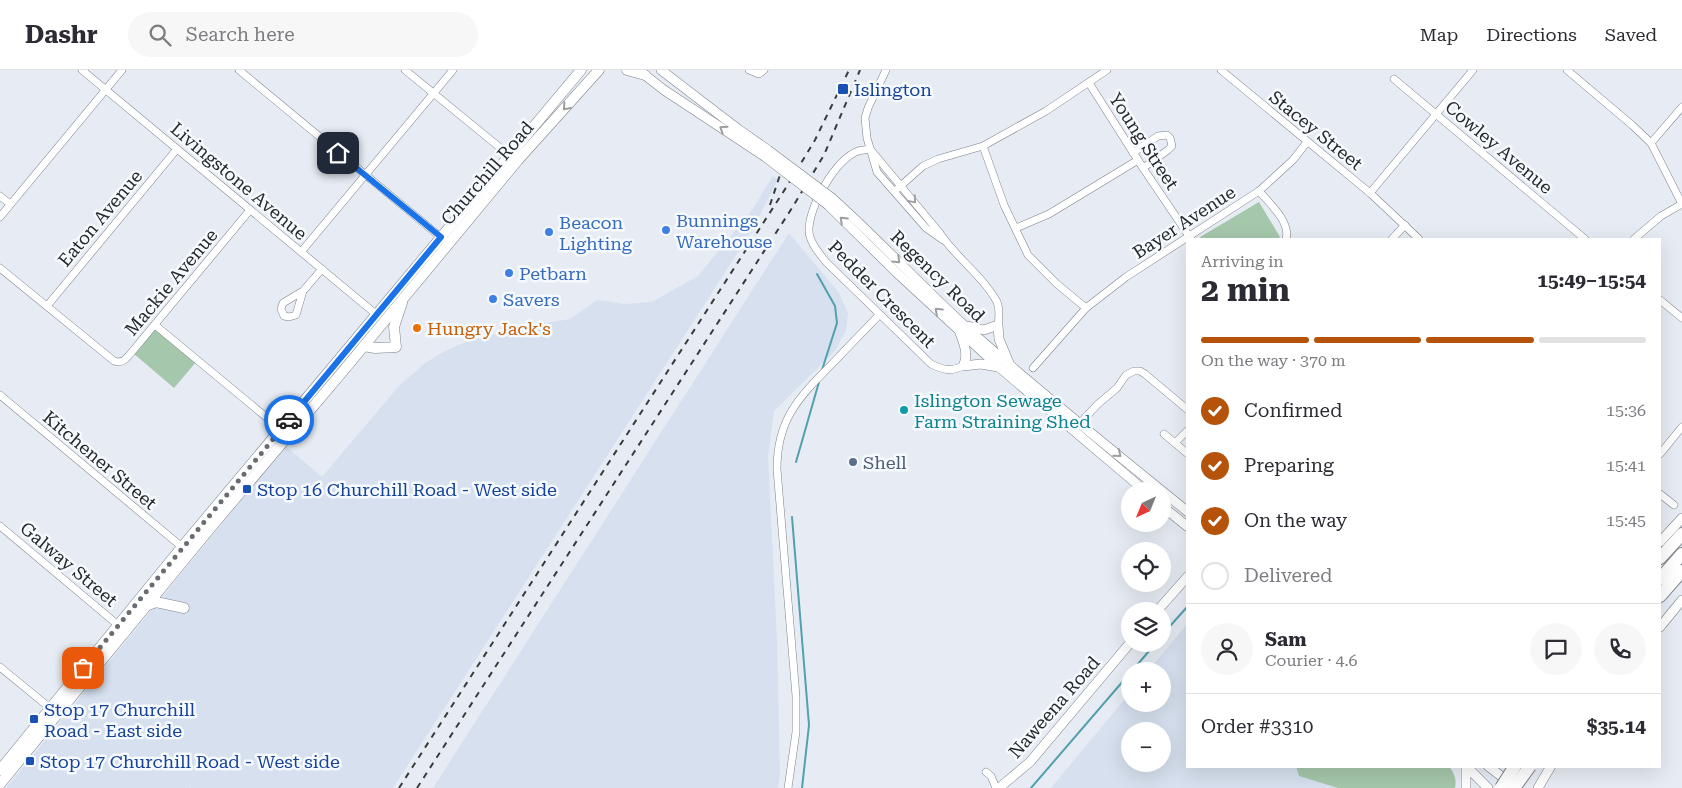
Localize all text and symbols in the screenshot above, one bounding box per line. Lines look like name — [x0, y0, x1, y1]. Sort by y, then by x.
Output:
search box — [128, 12, 478, 57]
text: Dashr — [25, 21, 98, 49]
icon: search — [146, 21, 174, 49]
text: Search here — [186, 23, 295, 46]
text: Map — [1420, 24, 1458, 45]
text: Directions — [1486, 24, 1577, 45]
text: Saved — [1605, 24, 1657, 45]
place label: Islington — [854, 79, 932, 100]
marker: Islington — [836, 82, 850, 96]
street label: Stacey Street — [1265, 86, 1367, 174]
street label: Young Street — [1105, 89, 1183, 194]
street label: Cowley Avenue — [1441, 96, 1557, 198]
one-way arrow — [563, 101, 572, 110]
street label: Churchill Road — [436, 117, 538, 229]
street label: Livingstone Avenue — [167, 118, 312, 244]
one-way arrow — [720, 126, 729, 135]
pin — [317, 132, 359, 174]
icon: home — [324, 139, 352, 167]
street label: Eaton Avenue — [54, 165, 147, 271]
street label: Bayer Avenue — [1129, 181, 1239, 263]
one-way arrow — [907, 194, 916, 203]
place label: Bunnings Warehouse — [676, 210, 773, 252]
place label: Beacon Lighting — [559, 212, 633, 254]
one-way arrow — [840, 216, 849, 225]
street label: Mackie Avenue — [120, 224, 222, 340]
marker: Bunnings Warehouse — [660, 224, 672, 236]
marker: Beacon Lighting — [543, 226, 555, 238]
street label: Regency Road — [887, 226, 990, 327]
street label: Pedder Crescent — [824, 236, 940, 352]
text: Arriving in — [1201, 252, 1284, 271]
one-way arrow — [892, 254, 901, 263]
place label: Petbarn — [519, 263, 587, 284]
marker: Petbarn — [503, 267, 515, 279]
text: 15:49–15:54 — [1537, 269, 1646, 292]
text: 2 min — [1201, 271, 1290, 309]
place label: Savers — [503, 289, 560, 310]
marker: Savers — [487, 293, 499, 305]
one-way arrow — [935, 308, 944, 317]
place label: Hungry Jack's — [427, 318, 551, 339]
marker: Hungry Jack's — [411, 322, 423, 334]
text: On the way · 370 m — [1201, 351, 1346, 370]
place label: Islington Sewage Farm Straining Shed — [914, 390, 1091, 432]
courier — [264, 395, 314, 445]
icon: check — [1201, 397, 1229, 425]
text: Confirmed — [1244, 399, 1342, 422]
text: 15:36 — [1606, 401, 1646, 420]
marker: Islington Sewage Farm Straining Shed — [898, 404, 910, 416]
street label: Kitchener Street — [39, 406, 161, 514]
icon: car — [275, 406, 303, 434]
one-way arrow — [1112, 449, 1121, 457]
place label: Shell — [863, 452, 907, 473]
icon: check — [1201, 452, 1229, 480]
text: Preparing — [1244, 454, 1334, 477]
marker: Shell — [847, 456, 859, 468]
text: 15:41 — [1606, 456, 1646, 475]
place label: Stop 16 Churchill Road - West side — [257, 479, 557, 500]
north arrow — [1121, 482, 1171, 532]
map controls — [1121, 482, 1171, 772]
marker: Stop 16 Churchill Road - West side — [241, 483, 253, 495]
icon: check — [1201, 507, 1229, 535]
text: On the way — [1244, 509, 1347, 532]
text: 15:45 — [1606, 511, 1646, 530]
street label: Galway Street — [16, 517, 122, 611]
button: locate — [1121, 542, 1171, 592]
text: Delivered — [1244, 564, 1332, 587]
button: layers — [1121, 602, 1171, 652]
button: person — [1201, 623, 1253, 675]
button: chat — [1530, 623, 1582, 675]
button: phone — [1594, 623, 1646, 675]
text: Sam — [1265, 628, 1307, 651]
pin — [62, 647, 104, 689]
street label: Naweena Road — [1004, 651, 1104, 762]
text: Courier · 4.6 — [1265, 651, 1358, 670]
icon: bag — [69, 654, 97, 682]
button: + — [1121, 662, 1171, 712]
place label: Stop 17 Churchill Road - East side — [44, 699, 196, 741]
marker: Stop 17 Churchill Road - East side — [28, 713, 40, 725]
text: Order #3310 — [1201, 715, 1313, 738]
text: $35.14 — [1587, 715, 1646, 738]
button: − — [1121, 722, 1171, 772]
place label: Stop 17 Churchill Road - West side — [40, 751, 340, 772]
marker: Stop 17 Churchill Road - West side — [24, 755, 36, 767]

